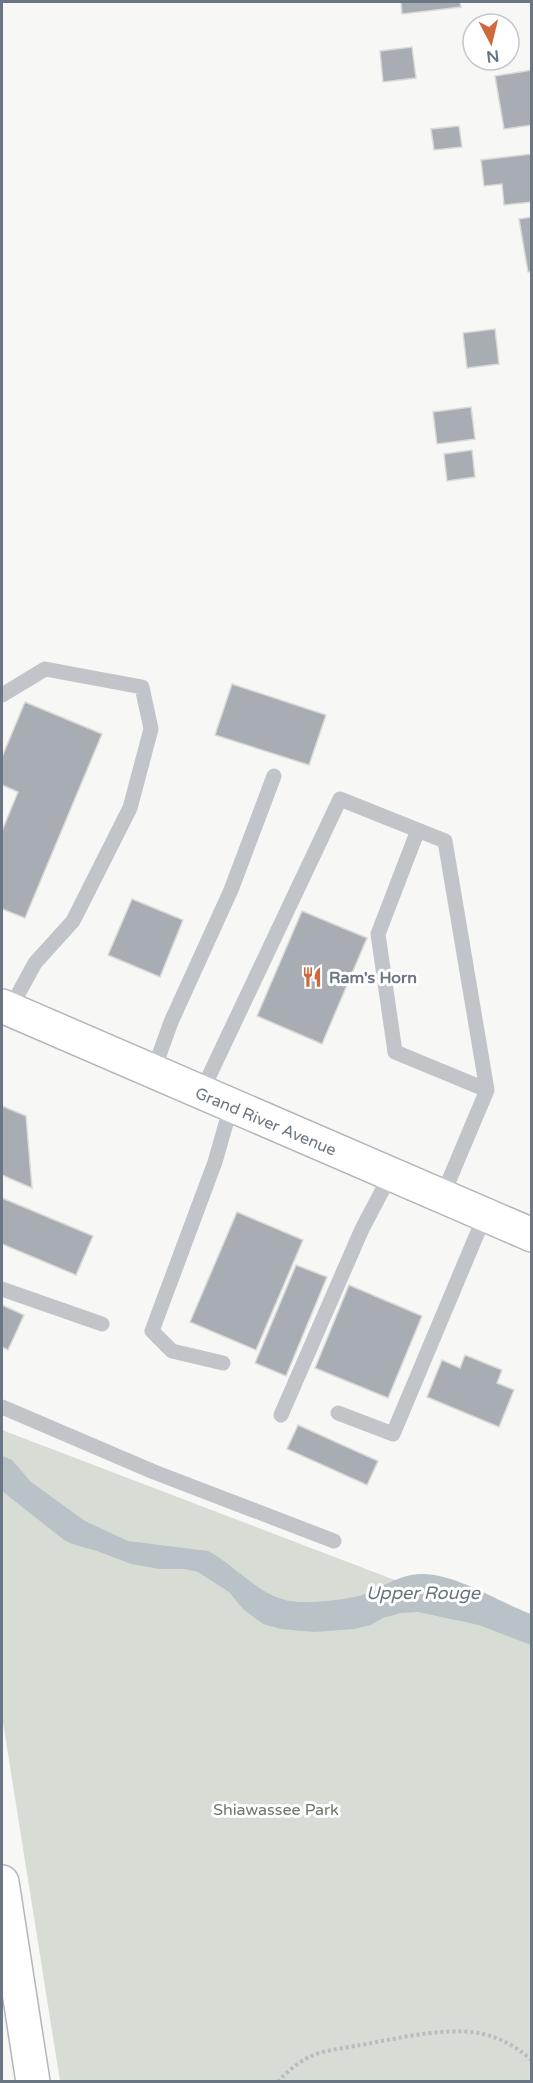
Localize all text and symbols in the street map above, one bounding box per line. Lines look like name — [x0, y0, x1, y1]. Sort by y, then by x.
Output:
north arrow — [461, 12, 521, 72]
text: N — [485, 45, 500, 67]
restaurant icon: Ram's Horn — [300, 965, 324, 989]
place label: Ram's Horn — [329, 968, 417, 988]
street label: Grand River Avenue — [192, 1083, 339, 1161]
water label: Upper Rouge — [366, 1582, 481, 1604]
park label: Shiawassee Park — [213, 1800, 339, 1820]

